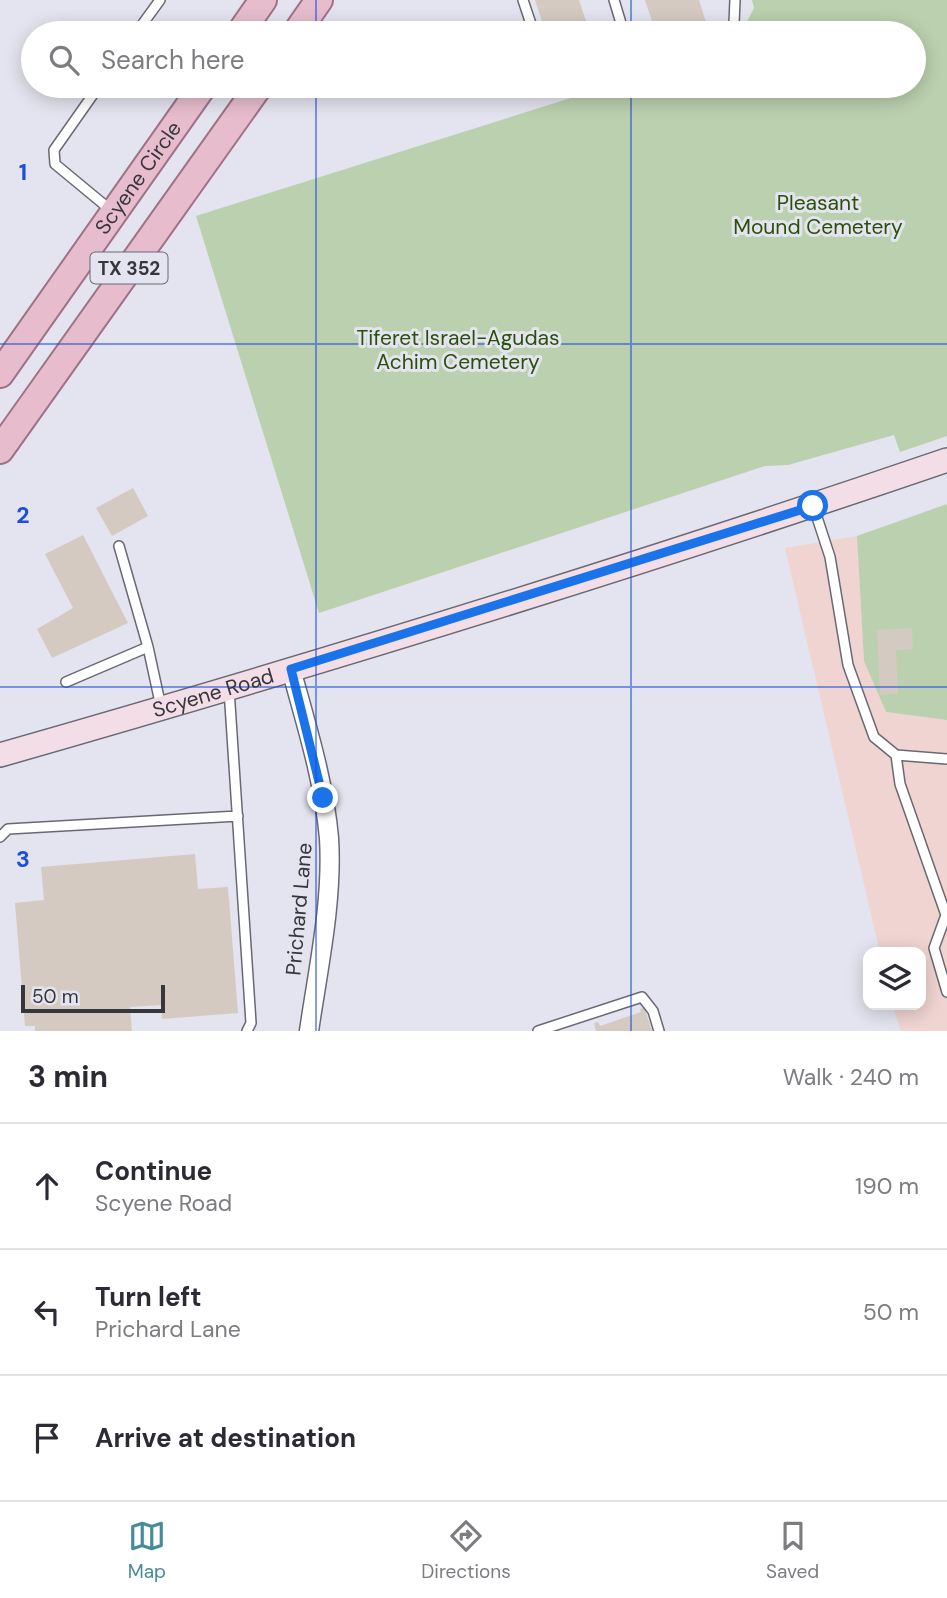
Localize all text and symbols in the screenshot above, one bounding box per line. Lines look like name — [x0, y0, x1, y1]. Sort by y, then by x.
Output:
search box — [21, 21, 926, 98]
icon: search — [45, 41, 83, 79]
text: Search here — [101, 43, 244, 77]
street label: Scyene Circle — [89, 116, 188, 240]
text: 1 — [19, 157, 27, 187]
park label: Pleasant Mound Cemetery — [733, 189, 903, 241]
road number: TX 352 — [90, 252, 168, 284]
park label: Tiferet Israel-Agudas Achim Cemetery — [356, 324, 560, 376]
route start — [797, 490, 828, 521]
text: 2 — [16, 500, 30, 530]
street label: Scyene Road — [149, 662, 277, 724]
route end — [307, 782, 338, 813]
street label: Prichard Lane — [279, 841, 319, 977]
text: 3 — [16, 844, 30, 874]
map controls — [863, 947, 926, 1010]
button: layers — [863, 947, 926, 1010]
scale bar — [21, 982, 164, 1014]
text: 50 m — [32, 984, 79, 1009]
text: 3 min — [28, 1057, 108, 1096]
text: Walk · 240 m — [783, 1062, 919, 1092]
text: Continue — [95, 1154, 212, 1188]
icon: ahead — [28, 1167, 66, 1205]
text: 190 m — [855, 1171, 919, 1201]
text: Scyene Road — [95, 1188, 232, 1218]
text: Turn left — [95, 1280, 202, 1314]
icon: left — [28, 1293, 66, 1331]
text: 50 m — [863, 1297, 919, 1327]
text: Prichard Lane — [95, 1314, 241, 1344]
icon: arrive — [28, 1419, 66, 1457]
text: Arrive at destination — [95, 1421, 356, 1455]
tab: Map — [128, 1517, 166, 1584]
tab: Directions — [421, 1517, 511, 1584]
tab: Saved — [766, 1517, 819, 1584]

